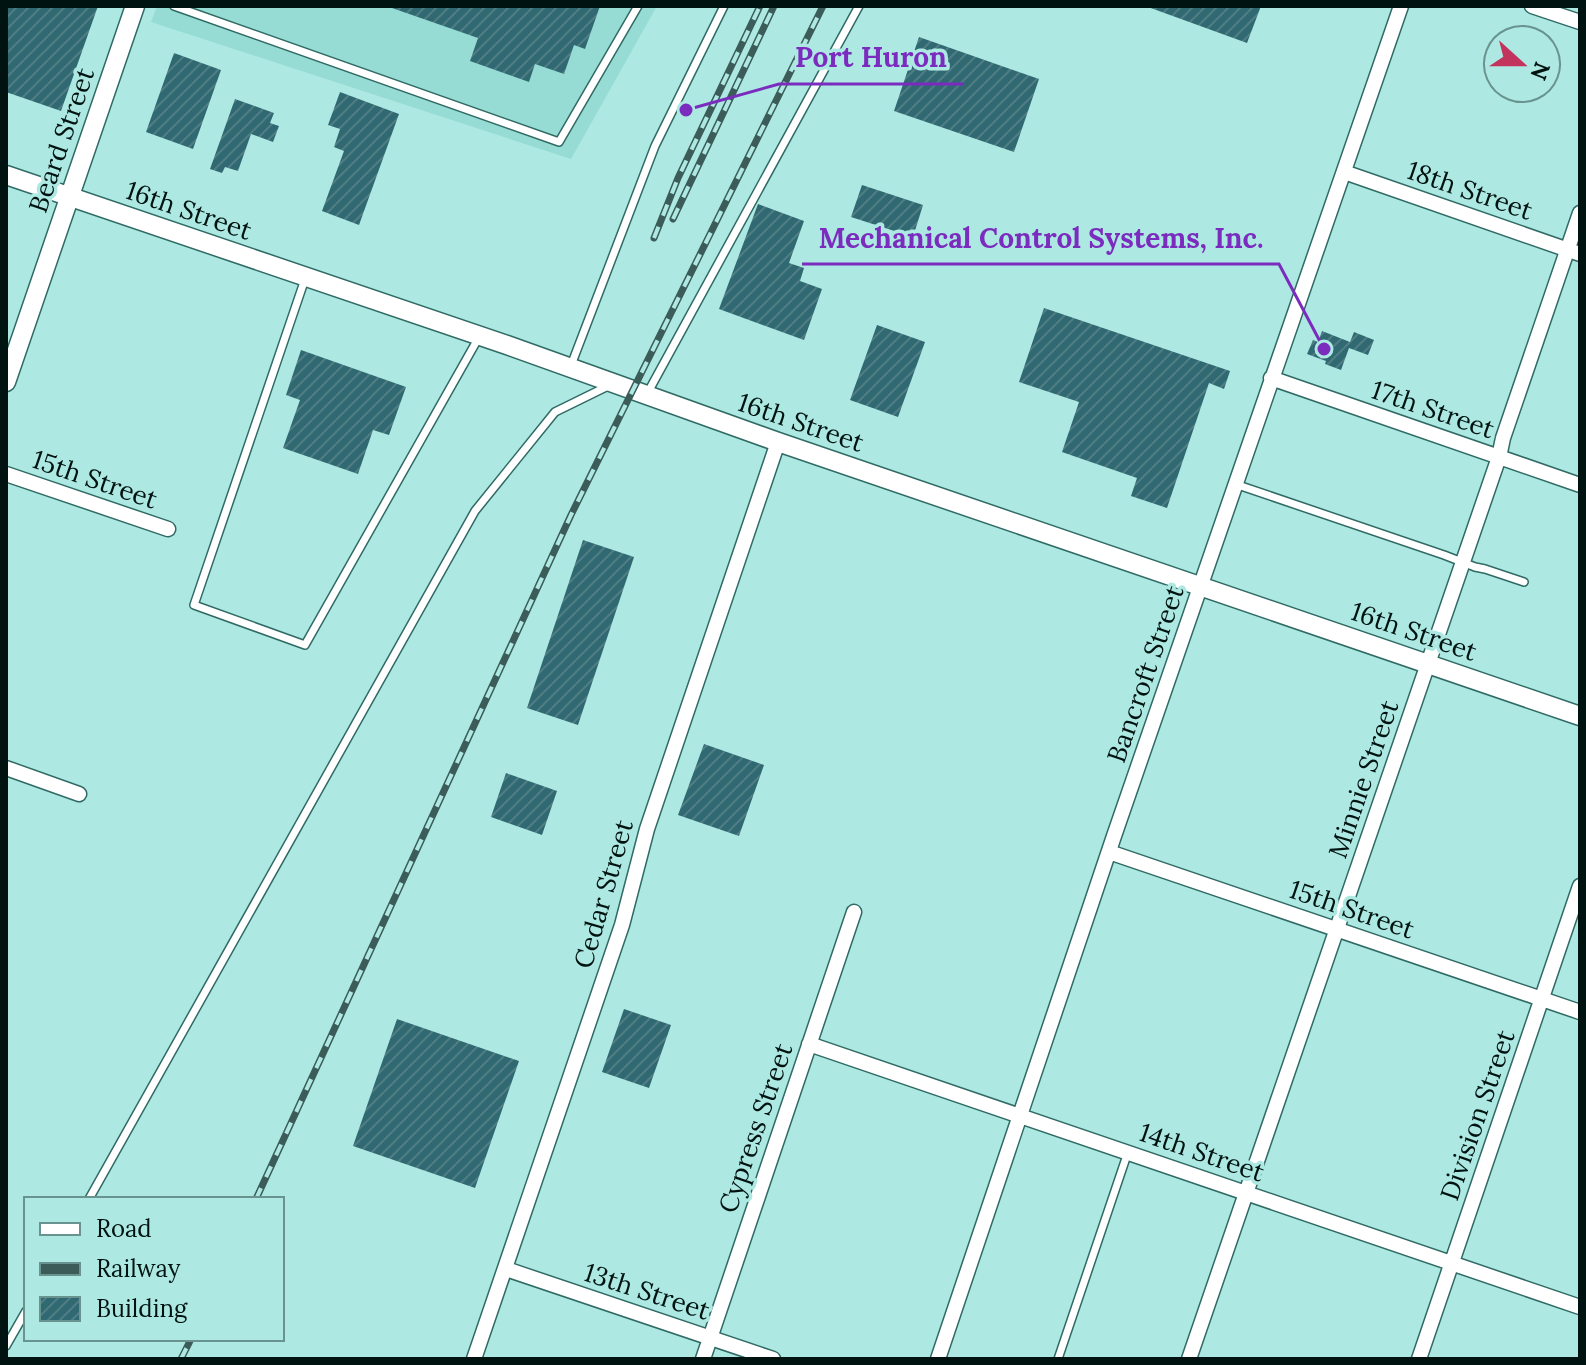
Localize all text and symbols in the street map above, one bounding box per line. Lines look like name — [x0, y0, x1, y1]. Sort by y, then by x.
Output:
north arrow — [1482, 24, 1562, 104]
callout: Port Huron — [779, 32, 963, 84]
text: Port Huron — [795, 39, 947, 75]
text: N — [1525, 58, 1557, 84]
street label: Beard Street — [21, 63, 101, 217]
street label: 18th Street — [1403, 153, 1537, 227]
street label: 16th Street — [122, 173, 256, 247]
callout: Mechanical Control Systems, Inc. — [802, 212, 1279, 264]
text: Mechanical Control Systems, Inc. — [818, 220, 1264, 256]
street label: 17th Street — [1367, 373, 1499, 445]
street label: 16th Street — [734, 385, 868, 459]
street label: 15th Street — [28, 442, 162, 516]
street label: Bancroft Street — [1099, 581, 1191, 767]
street label: 16th Street — [1347, 594, 1481, 668]
street label: Minnie Street — [1321, 696, 1405, 862]
street label: Cedar Street — [566, 816, 640, 972]
street label: 15th Street — [1285, 872, 1419, 946]
street label: Division Street — [1432, 1025, 1522, 1205]
street label: Cypress Street — [711, 1039, 799, 1217]
street label: 14th Street — [1135, 1115, 1269, 1189]
legend — [24, 1197, 284, 1341]
text: Road — [96, 1213, 152, 1244]
text: Railway — [96, 1253, 181, 1284]
street label: 13th Street — [580, 1255, 714, 1327]
text: Building — [96, 1293, 188, 1324]

